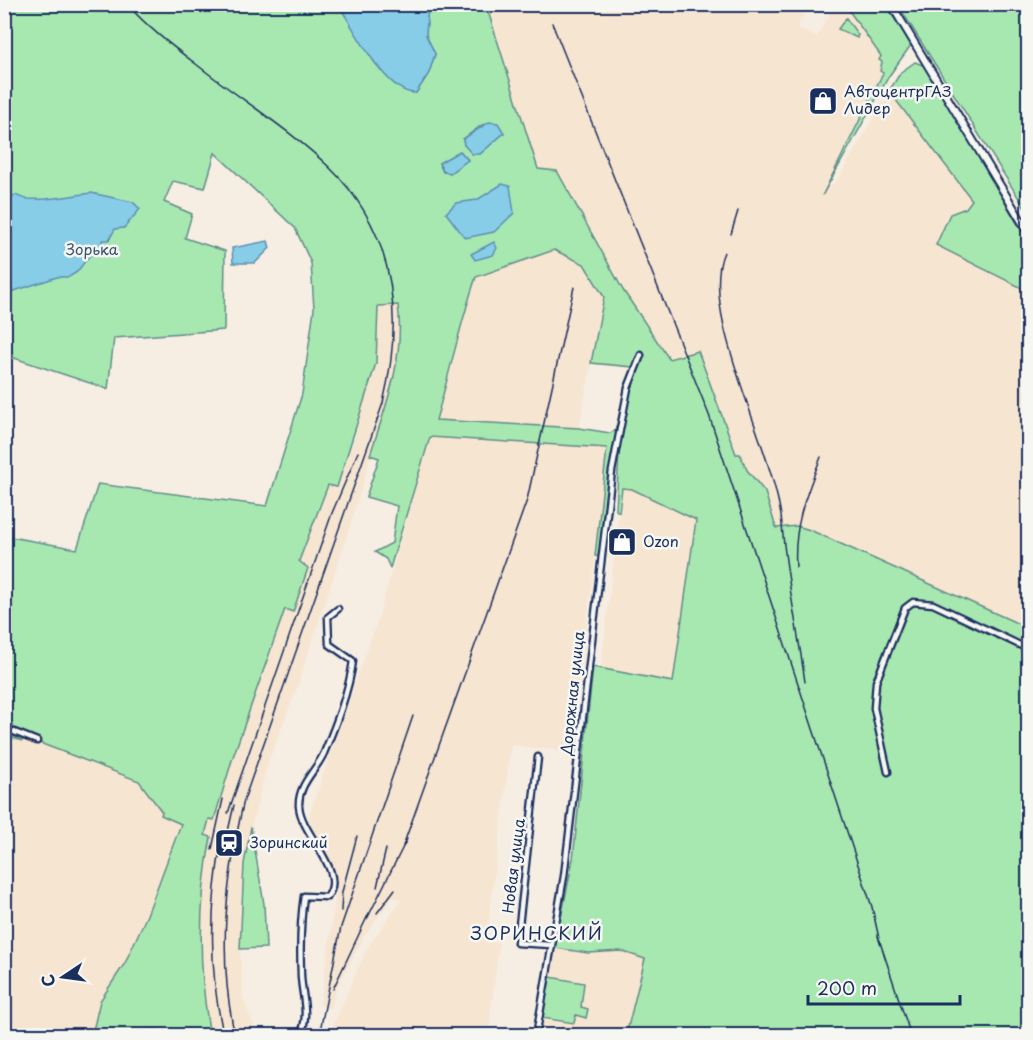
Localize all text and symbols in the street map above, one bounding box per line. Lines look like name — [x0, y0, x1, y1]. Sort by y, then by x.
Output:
place label: АвтоцентрГАЗ Лидер — [844, 79, 951, 119]
shop icon: АвтоцентрГАЗ Лидер — [807, 85, 839, 117]
park label: Зорька — [66, 237, 119, 260]
shop icon: Ozon — [606, 526, 638, 558]
place label: Ozon — [643, 529, 679, 552]
street label: Дорожная улица — [553, 629, 590, 757]
street label: Новая улица — [495, 816, 530, 915]
station icon: Зоринский — [213, 827, 245, 859]
place label: Зоринский — [249, 830, 328, 853]
district label: ЗОРИНСКИЙ — [471, 919, 603, 946]
north arrow — [33, 947, 93, 1007]
scale bar — [808, 968, 960, 1006]
text: С — [34, 972, 60, 989]
text: 200 m — [817, 974, 877, 1001]

